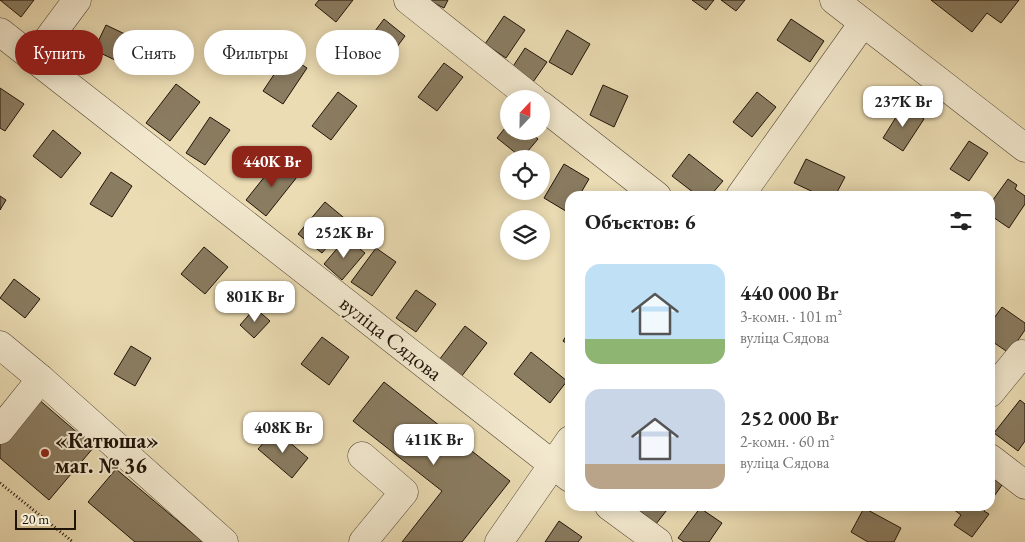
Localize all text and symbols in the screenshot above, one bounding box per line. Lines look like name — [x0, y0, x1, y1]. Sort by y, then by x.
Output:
chip: Купить — [15, 30, 103, 75]
chip: Снять — [113, 30, 194, 75]
chip: Фильтры — [204, 30, 306, 75]
chip: Новое — [316, 30, 399, 75]
pin: 237K Br — [857, 86, 949, 128]
north arrow — [500, 90, 550, 140]
map controls — [500, 90, 550, 260]
text: 237K Br — [874, 91, 932, 112]
pin: 440K Br — [226, 146, 318, 188]
button: locate — [500, 150, 550, 200]
text: 440K Br — [243, 151, 301, 172]
icon: filters — [947, 207, 975, 235]
text: Объектов: 6 — [585, 208, 696, 235]
button: layers — [500, 210, 550, 260]
pin: 252K Br — [298, 216, 390, 259]
text: 252K Br — [315, 222, 373, 243]
text: 440 000 Br — [740, 279, 838, 306]
pin: 801K Br — [209, 280, 301, 323]
icon: home — [625, 284, 685, 344]
text: 801K Br — [226, 286, 284, 307]
street label: вуліца Сядова — [334, 289, 449, 387]
text: 3-комн. · 101 m² — [740, 306, 842, 327]
text: вуліца Сядова — [740, 327, 829, 348]
text: 252 000 Br — [740, 404, 838, 431]
icon: home — [625, 409, 685, 469]
pin: 408K Br — [237, 412, 329, 454]
text: 408K Br — [254, 417, 312, 438]
pin: 411K Br — [388, 424, 480, 466]
place label: «Катюша» маг. № 36 — [55, 426, 159, 480]
text: 411K Br — [405, 429, 463, 450]
text: 2-комн. · 60 m² — [740, 431, 835, 452]
marker: «Катюша» маг. № 36 — [39, 447, 51, 459]
text: вуліца Сядова — [740, 452, 829, 473]
scale bar — [15, 507, 76, 530]
text: 20 m — [22, 510, 49, 528]

